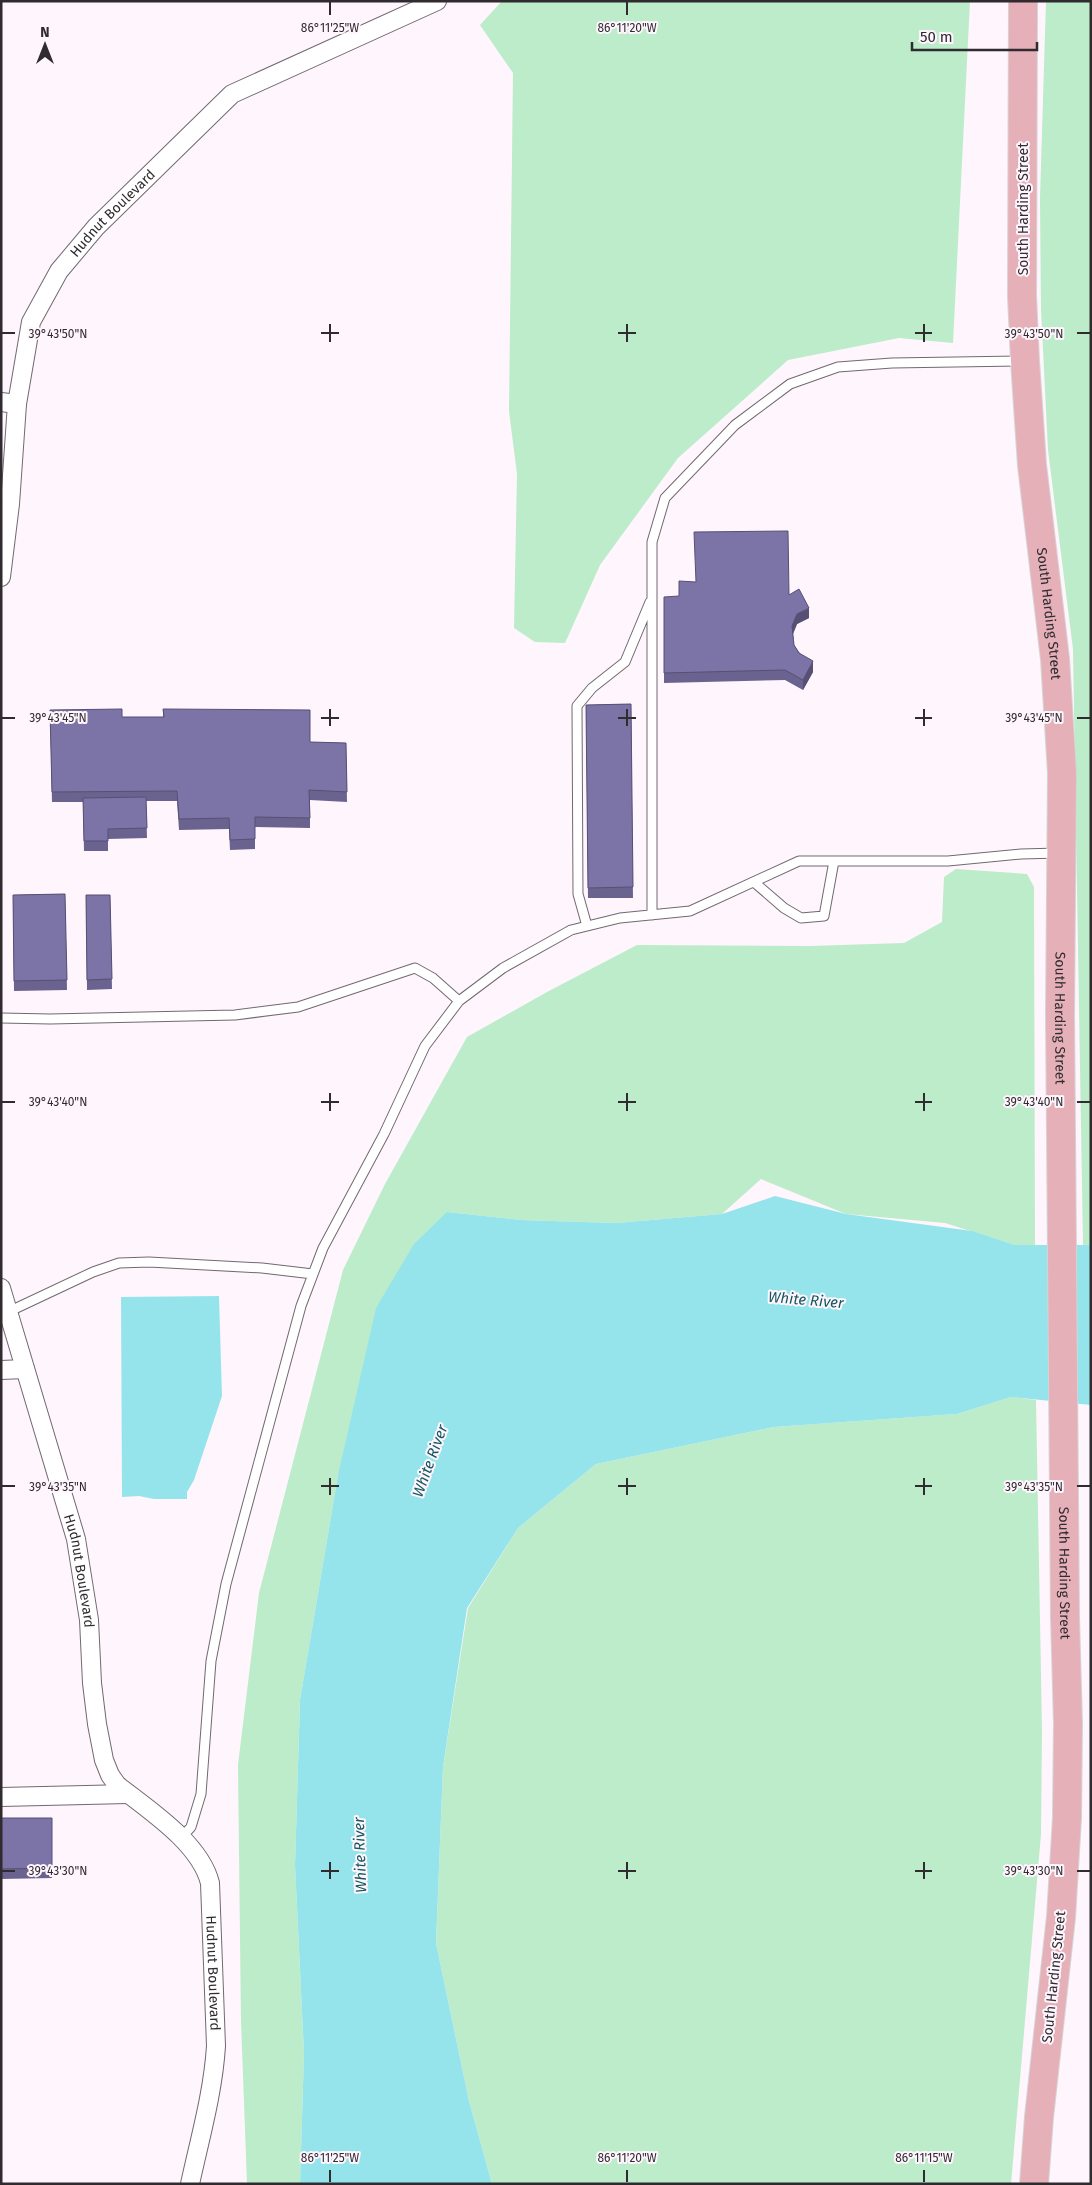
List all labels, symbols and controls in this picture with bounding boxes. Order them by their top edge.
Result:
north arrow [20,20,70,70]
scale bar [912,20,1037,52]
text: 86°11'25"W [301,21,359,35]
text: 86°11'20"W [597,21,657,35]
text: N [40,24,50,41]
text: 50 m [920,28,953,46]
street label: South Harding Street [1015,142,1032,275]
street label: Hudnut Boulevard [66,166,158,260]
text: 39°43'50"N [29,327,87,341]
text: 39°43'50"N [1005,327,1063,341]
street label: South Harding Street [1033,547,1065,681]
text: 39°43'45"N [29,711,87,725]
text: 39°43'45"N [1005,711,1063,725]
street label: South Harding Street [1051,952,1069,1085]
text: 39°43'40"N [29,1095,87,1109]
text: 39°43'40"N [1005,1095,1063,1109]
water label: White River [767,1288,846,1312]
water label: White River [409,1421,452,1500]
text: 39°43'35"N [29,1480,87,1494]
text: 39°43'35"N [1005,1480,1063,1494]
street label: South Harding Street [1056,1507,1074,1641]
street label: Hudnut Boulevard [61,1512,98,1628]
water label: White River [350,1816,370,1893]
text: 39°43'30"N [29,1864,87,1878]
text: 39°43'30"N [1005,1864,1063,1878]
street label: South Harding Street [1039,1909,1069,2044]
street label: Hudnut Boulevard [203,1915,224,2031]
text: 86°11'25"W [301,2151,359,2165]
text: 86°11'20"W [597,2151,657,2165]
text: 86°11'15"W [895,2151,953,2165]

